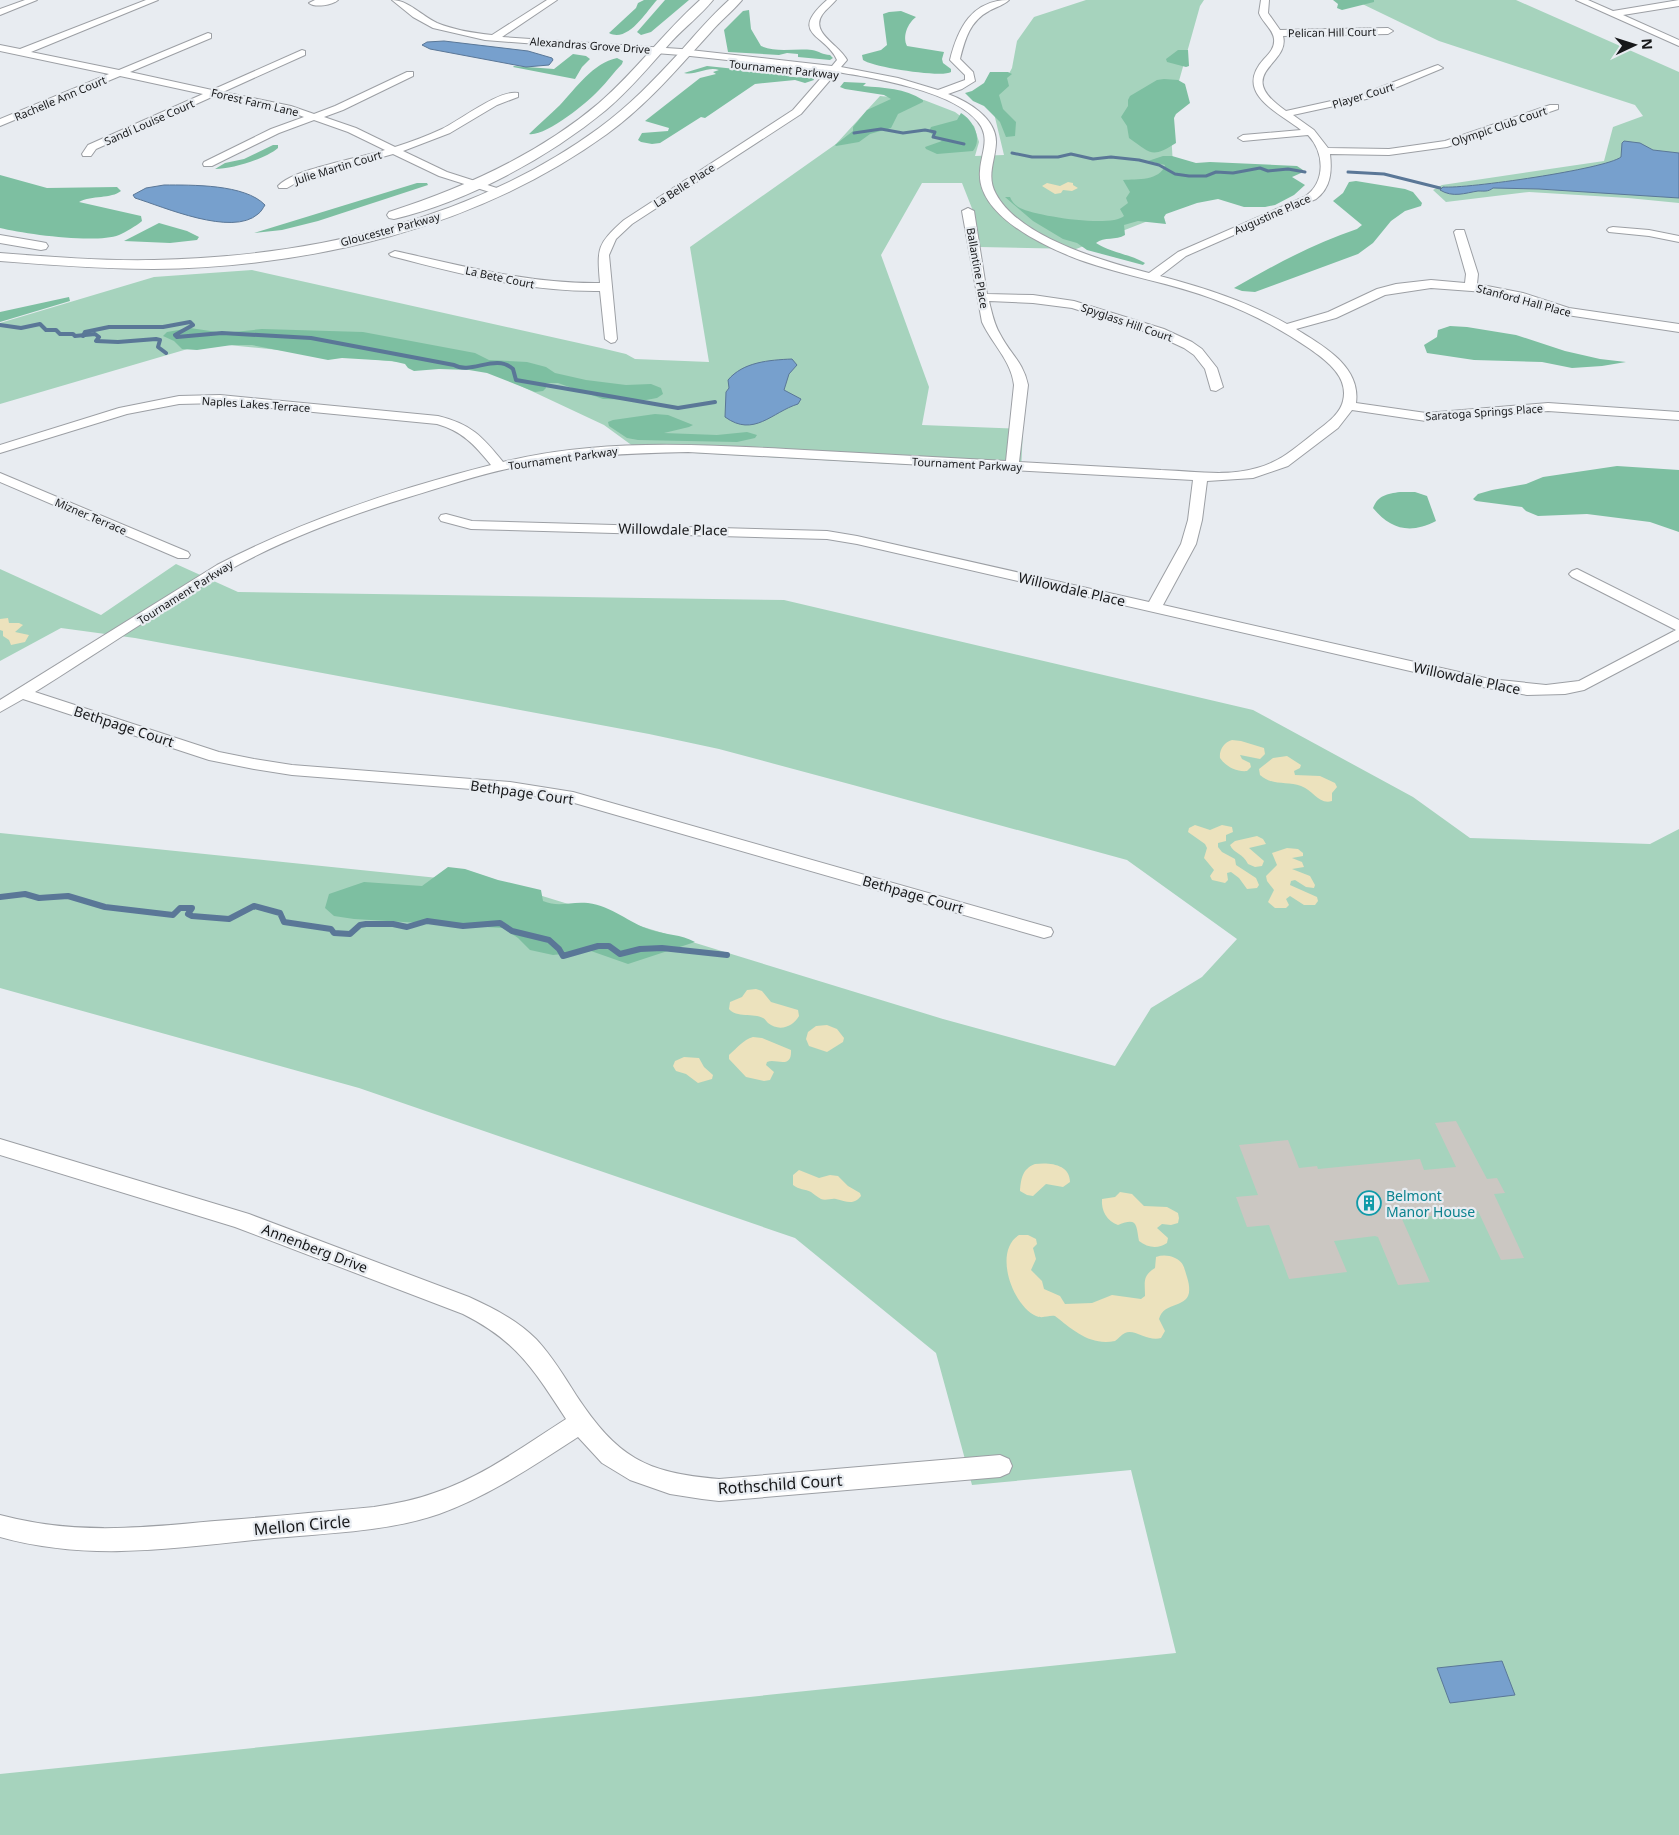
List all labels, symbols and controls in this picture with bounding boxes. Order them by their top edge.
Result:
north arrow [1609,20,1659,70]
street label: Pelican Hill Court [1288,24,1376,40]
street label: Alexandras Grove Drive [529,33,651,57]
text: N [1638,38,1657,50]
street label: Tournament Parkway [728,56,840,82]
street label: Rachelle Ann Court [12,72,108,124]
street label: Player Court [1330,78,1396,112]
street label: Forest Farm Lane [210,85,300,119]
street label: Sandi Louise Court [102,95,196,149]
street label: Olympic Club Court [1449,103,1549,149]
street label: Julie Martin Court [292,147,384,188]
street label: La Belle Place [651,160,717,210]
street label: Augustine Place [1231,190,1313,238]
street label: Gloucester Parkway [339,208,442,249]
street label: Ballantine Place [964,226,992,310]
street label: La Bete Court [464,262,536,292]
street label: Stanford Hall Place [1475,280,1573,320]
street label: Spyglass Hill Court [1079,299,1175,345]
street label: Naples Lakes Terrace [201,393,311,415]
street label: Saratoga Springs Place [1425,400,1543,424]
street label: Tournament Parkway [507,443,619,473]
street label: Tournament Parkway [912,454,1023,474]
street label: Mizner Terrace [53,494,129,538]
street label: Willowdale Place [618,519,728,539]
street label: Tournament Parkway [134,556,236,628]
street label: Willowdale Place [1017,567,1127,611]
street label: Willowdale Place [1412,657,1522,699]
street label: Bethpage Court [72,701,176,751]
street label: Bethpage Court [469,775,575,809]
street label: Bethpage Court [860,871,966,917]
place label: Belmont Manor House [1386,1186,1475,1221]
building icon: Belmont Manor House [1356,1190,1382,1216]
street label: Annenberg Drive [259,1219,371,1277]
street label: Rothschild Court [717,1469,843,1499]
street label: Mellon Circle [253,1510,351,1540]

